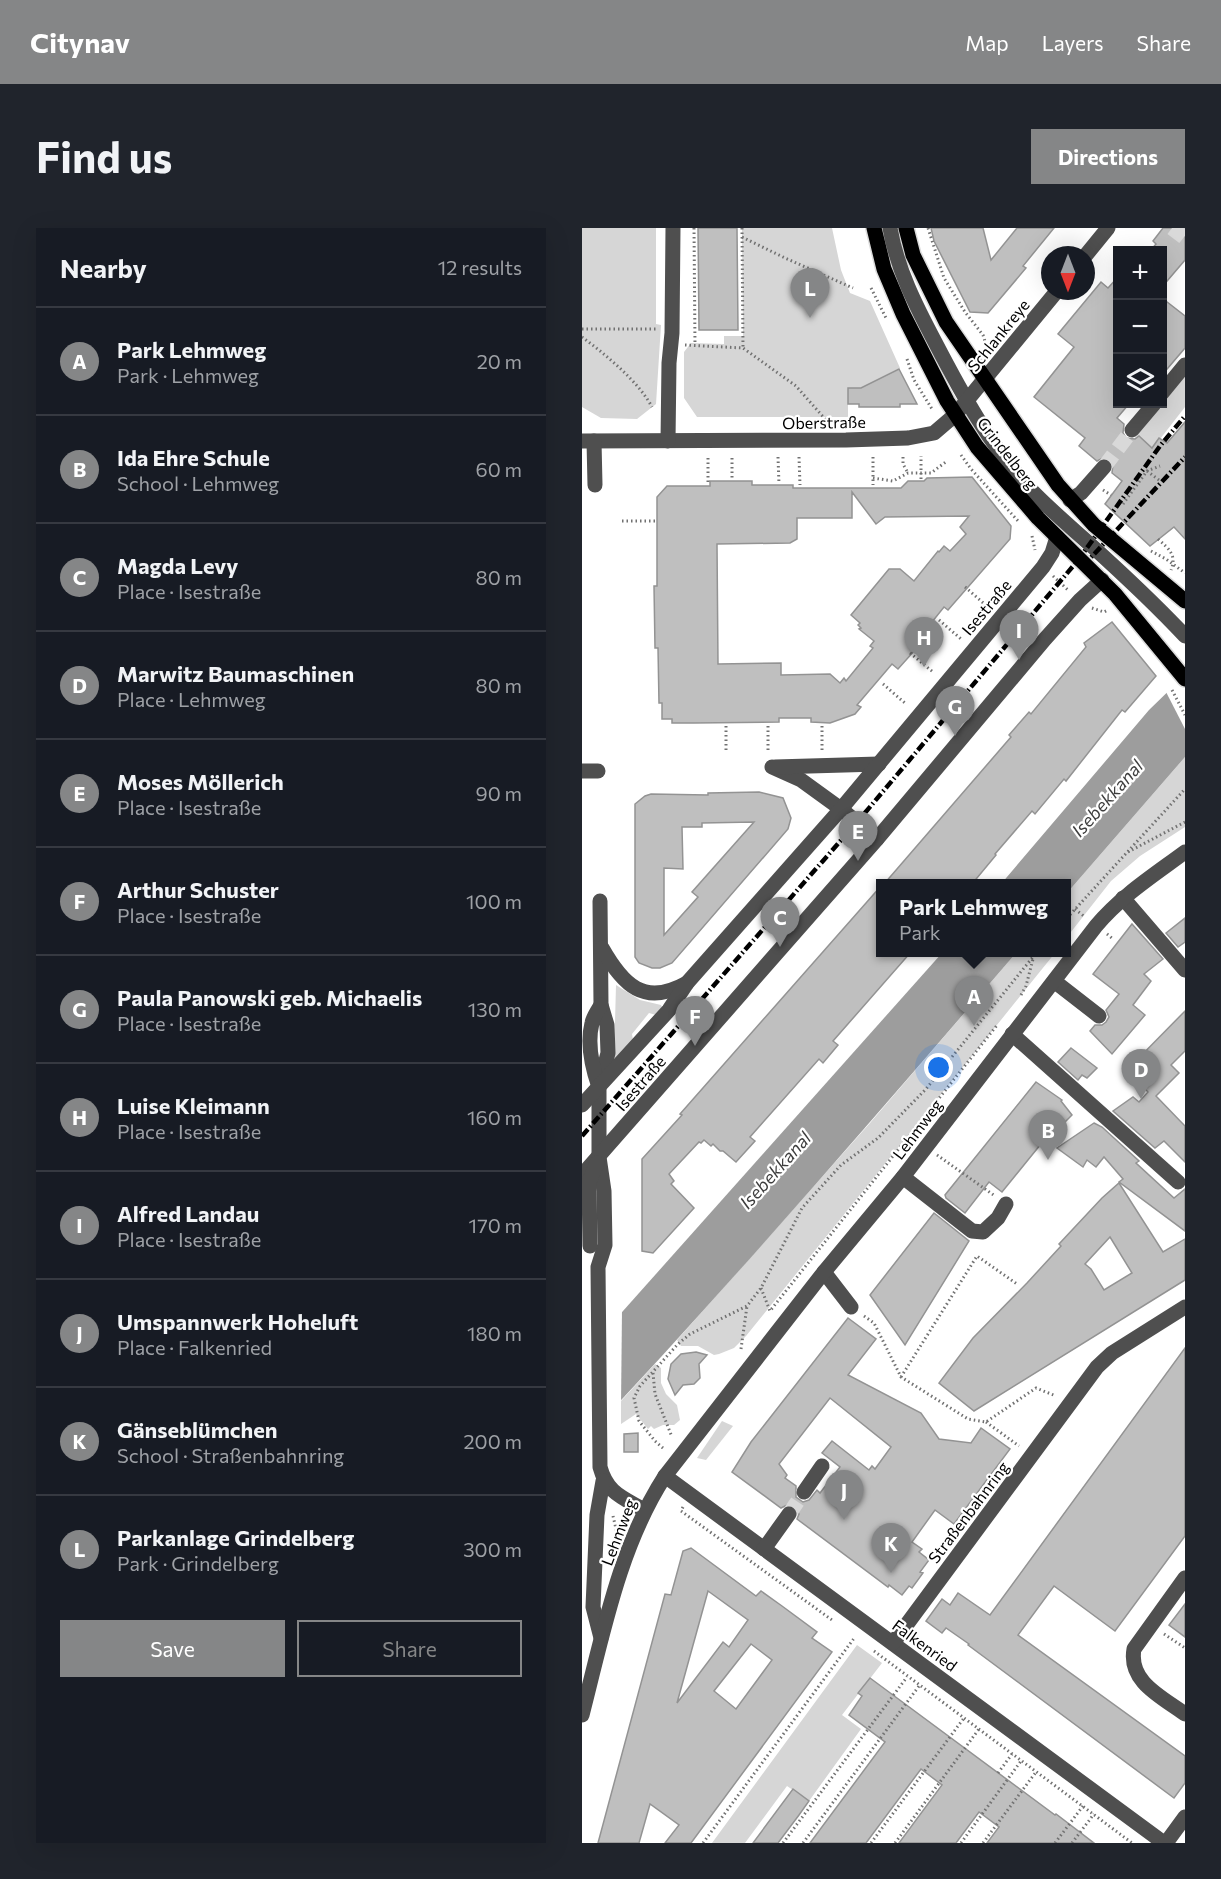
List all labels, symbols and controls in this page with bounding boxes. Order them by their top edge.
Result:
text: Citynav [30,25,130,59]
text: Map [965,30,1009,55]
text: Layers [1042,30,1104,55]
text: Share [1137,30,1191,55]
button: Directions [1031,129,1185,184]
text: Find us [36,130,172,182]
north arrow [1041,246,1095,300]
map controls [1113,246,1167,408]
button: + [1113,246,1167,300]
text: Nearby [60,252,147,283]
text: 12 results [438,255,522,279]
pin: L [790,268,830,318]
street label: Schlankreye [963,295,1033,375]
button: − [1113,300,1167,354]
text: Park Lehmweg [117,336,266,363]
text: A [72,349,87,373]
text: 20 m [477,349,522,373]
button: layers [1113,354,1167,408]
text: Park · Lehmweg [117,363,259,387]
street label: Oberstraße [782,412,866,432]
street label: Grindelberg [974,413,1042,493]
text: Ida Ehre Schule [117,444,270,471]
text: B [73,457,86,481]
text: 60 m [476,457,522,481]
text: School · Lehmweg [117,471,279,495]
text: Magda Levy [117,552,238,579]
text: C [73,565,86,589]
text: 80 m [476,565,522,589]
street label: Isestraße [957,575,1015,639]
text: Place · Isestraße [117,579,261,603]
pin: I [1000,610,1038,660]
pin: H [904,618,944,667]
text: Marwitz Baumaschinen [117,660,354,687]
text: D [72,673,87,697]
text: 80 m [476,673,522,697]
pin: G [936,686,974,736]
text: Place · Lehmweg [117,687,266,711]
water label: Isebekkanal [1067,755,1148,841]
text: Moses Möllerich [117,768,284,795]
text: E [74,781,85,805]
text: 90 m [476,781,522,805]
text: Place · Isestraße [117,795,261,819]
pin: E [838,812,878,861]
text: Arthur Schuster [117,876,279,903]
popup [876,879,1071,957]
text: F [74,889,85,913]
text: 100 m [466,889,522,913]
text: Park Lehmweg [899,893,1048,920]
pin: C [760,898,800,947]
text: Place · Isestraße [117,903,261,927]
text: Park [899,920,941,944]
pin: A [954,976,994,1026]
text: Paula Panowski geb. Michaelis [117,984,422,1011]
pin: F [676,996,714,1046]
text: G [72,997,87,1021]
text: 130 m [468,997,522,1021]
text: Place · Isestraße [117,1011,261,1035]
pin: D [1122,1050,1160,1099]
street label: Isestraße [611,1052,669,1114]
your location [924,1053,953,1082]
text: Luise Kleimann [117,1092,270,1119]
street label: Lehmweg [888,1095,946,1163]
text: H [72,1105,87,1129]
text: 160 m [467,1105,522,1129]
pin: B [1028,1110,1068,1160]
text: Place · Isestraße [117,1119,261,1143]
water label: Isebekkanal [735,1127,816,1213]
text: Alfred Landau [117,1200,259,1227]
text: I [76,1213,83,1237]
text: 170 m [469,1213,522,1237]
text: Place · Isestraße [117,1227,261,1251]
text: Umspannwerk Hoheluft [117,1308,358,1335]
text: J [76,1321,83,1345]
text: 180 m [467,1321,522,1345]
text: Place · Falkenried [117,1335,272,1359]
text: Gänseblümchen [117,1416,278,1443]
text: K [73,1429,86,1453]
text: 200 m [464,1429,522,1453]
text: School · Straßenbahnring [117,1443,344,1467]
street label: Straßenbahnring [924,1457,1013,1567]
pin: J [824,1470,864,1520]
street label: Lehmweg [597,1496,640,1568]
text: Parkanlage Grindelberg [117,1524,354,1551]
pin: K [872,1524,910,1573]
text: L [74,1537,85,1561]
text: 300 m [463,1537,522,1561]
text: Park · Grindelberg [117,1551,279,1575]
street label: Falkenried [889,1615,961,1675]
button: Save [60,1620,285,1677]
button: Share [297,1620,522,1677]

